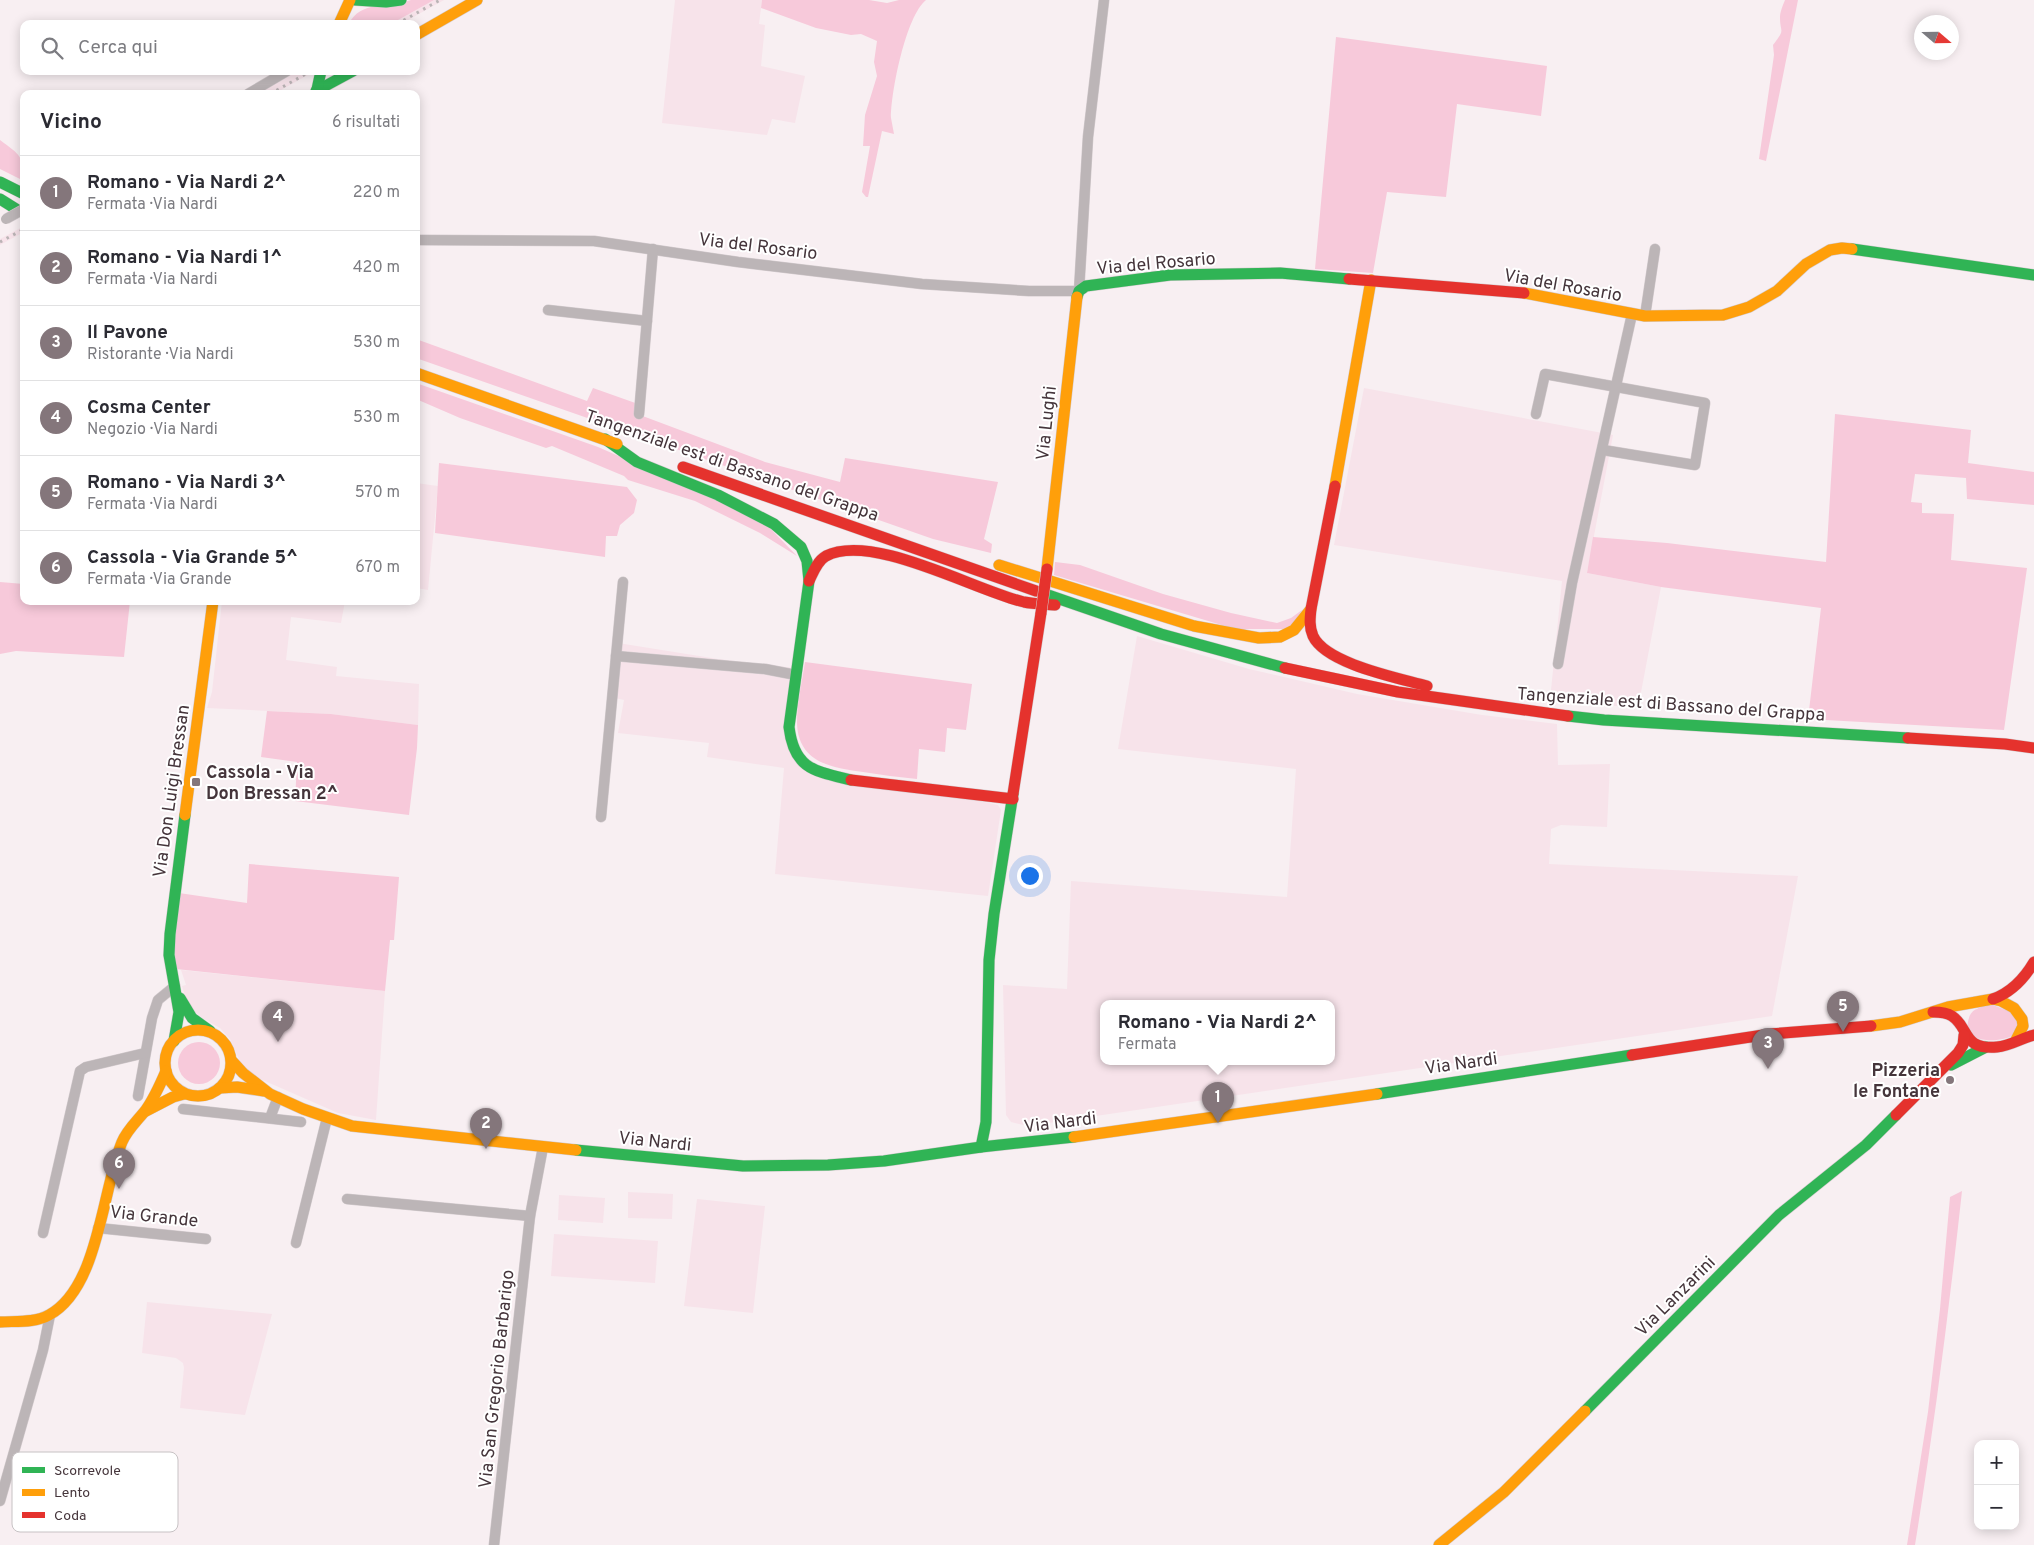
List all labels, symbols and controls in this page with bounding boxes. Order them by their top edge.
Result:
north arrow [1914,15,1959,60]
search box [20,20,420,75]
icon: search [38,34,66,62]
text: Cerca qui [78,36,158,60]
text: Vicino [40,109,102,136]
text: 6 risultati [332,113,400,133]
text: Romano - Via Nardi 2^ [87,171,286,195]
text: 1 [53,183,59,203]
text: 220 m [353,183,400,203]
text: Fermata · Via Nardi [87,195,218,215]
street label: Via del Rosario [697,229,819,266]
text: Romano - Via Nardi 1^ [87,246,282,270]
street label: Via del Rosario [1096,248,1217,281]
text: 2 [51,258,61,278]
text: 420 m [353,258,400,278]
street label: Via del Rosario [1502,265,1624,308]
text: Fermata · Via Nardi [87,270,218,290]
text: Il Pavone [87,321,168,345]
text: 3 [51,333,61,353]
text: 530 m [353,333,400,353]
text: Ristorante · Via Nardi [87,345,233,365]
street label: Via Lughi [1032,385,1063,462]
text: Cosma Center [87,396,211,420]
street label: Tangenziale est di Bassano del Grappa [582,405,881,528]
text: 4 [51,408,61,428]
text: 530 m [353,408,400,428]
text: Negozio · Via Nardi [87,420,218,440]
text: Romano - Via Nardi 3^ [87,471,286,495]
text: 5 [51,483,61,503]
text: 570 m [355,483,400,503]
text: Fermata · Via Nardi [87,495,218,515]
text: Cassola - Via Grande 5^ [87,546,298,570]
text: 6 [51,558,61,578]
text: 670 m [355,558,400,578]
text: Fermata · Via Grande [87,570,232,590]
street label: Tangenziale est di Bassano del Grappa [1516,683,1826,728]
street label: Via Don Luigi Bressan [149,703,196,879]
place label: Cassola - Via Don Bressan 2^ [206,762,338,806]
marker: Cassola - Via Don Bressan 2^ [190,776,202,788]
your location [1017,863,1043,889]
pin: 5 [1827,991,1859,1032]
popup [1100,1000,1335,1065]
pin: 4 [262,1001,294,1042]
text: Romano - Via Nardi 2^ [1118,1011,1317,1035]
pin: 3 [1752,1028,1784,1069]
text: Fermata [1118,1035,1177,1055]
street label: Via Nardi [1423,1048,1499,1081]
place label: Pizzeria le Fontane [1853,1060,1940,1104]
marker: Pizzeria le Fontane [1944,1074,1956,1086]
pin: 1 [1202,1082,1234,1123]
pin: 2 [470,1108,502,1149]
street label: Via Nardi [1022,1108,1098,1139]
street label: Via Nardi [617,1127,692,1158]
pin: 6 [103,1148,135,1189]
street label: Via Grande [108,1201,199,1234]
street label: Via Lanzarini [1631,1252,1721,1342]
street label: Via San Gregorio Barbarigo [475,1269,520,1490]
map controls [1974,1440,2019,1530]
button: + [1974,1440,2019,1485]
legend [12,1452,178,1532]
text: Scorrevole [54,1463,121,1480]
text: Lento [54,1485,90,1502]
button: − [1974,1485,2019,1530]
text: Coda [54,1508,86,1525]

